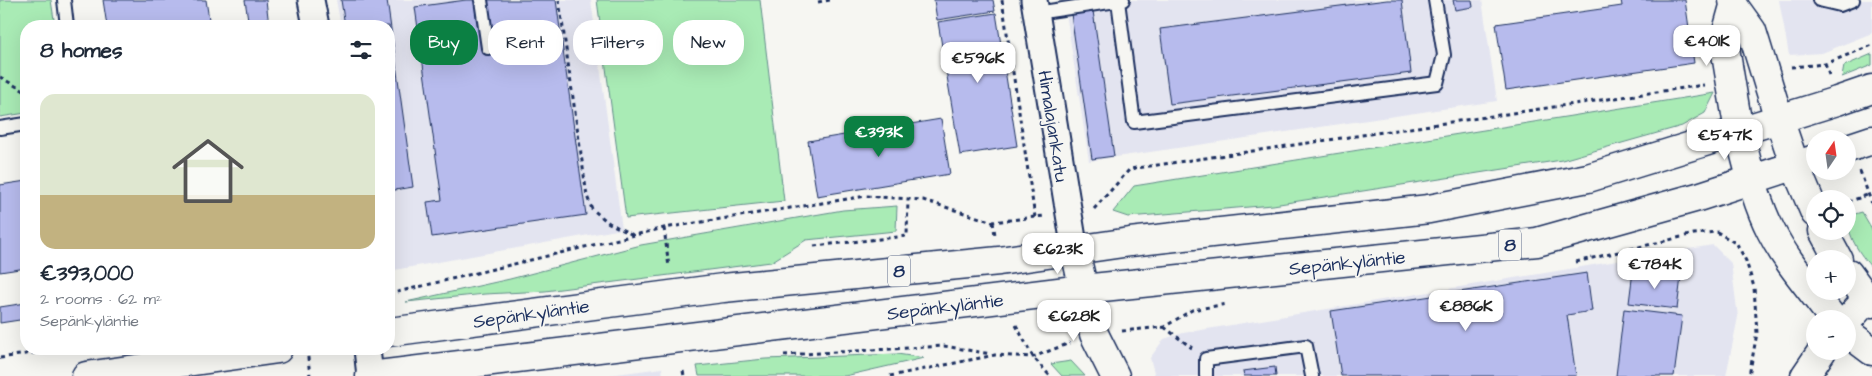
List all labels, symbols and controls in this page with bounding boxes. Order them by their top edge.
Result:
chip: Buy [410,20,478,65]
chip: Rent [488,20,563,65]
chip: Filters [573,20,663,65]
chip: New [673,20,744,65]
pin: €401K [1672,24,1742,67]
text: €401K [1684,30,1730,52]
text: 8 homes [40,36,122,65]
icon: filters [347,36,375,64]
pin: €596K [943,42,1013,84]
text: €596K [952,47,1004,69]
street label: Himalajankatu [1030,68,1075,184]
pin: €393K [844,116,914,158]
pin: €547K [1690,119,1760,161]
text: €393K [855,121,903,143]
text: €547K [1698,124,1752,146]
icon: home [163,126,253,216]
north arrow [1806,130,1856,180]
map controls [1806,130,1856,360]
button: locate [1806,190,1856,240]
road number: 8 [1499,230,1521,260]
pin: €623K [1023,232,1093,275]
text: €623K [1033,238,1083,260]
street label: Sepänkyläntie [1287,244,1407,284]
pin: €784K [1620,248,1690,290]
button: + [1806,250,1856,300]
text: €784K [1628,253,1682,275]
road number: 8 [888,256,910,286]
text: €393,000 [40,259,134,288]
street label: Sepänkyläntie [885,287,1005,329]
text: 2 rooms · 62 m² [40,288,162,310]
pin: €886K [1431,290,1501,332]
street label: Sepänkyläntie [471,293,591,337]
text: €886K [1439,295,1493,317]
pin: €628K [1039,300,1109,342]
text: €628K [1048,305,1100,327]
text: Sepänkyläntie [40,310,139,332]
button: − [1806,310,1856,360]

